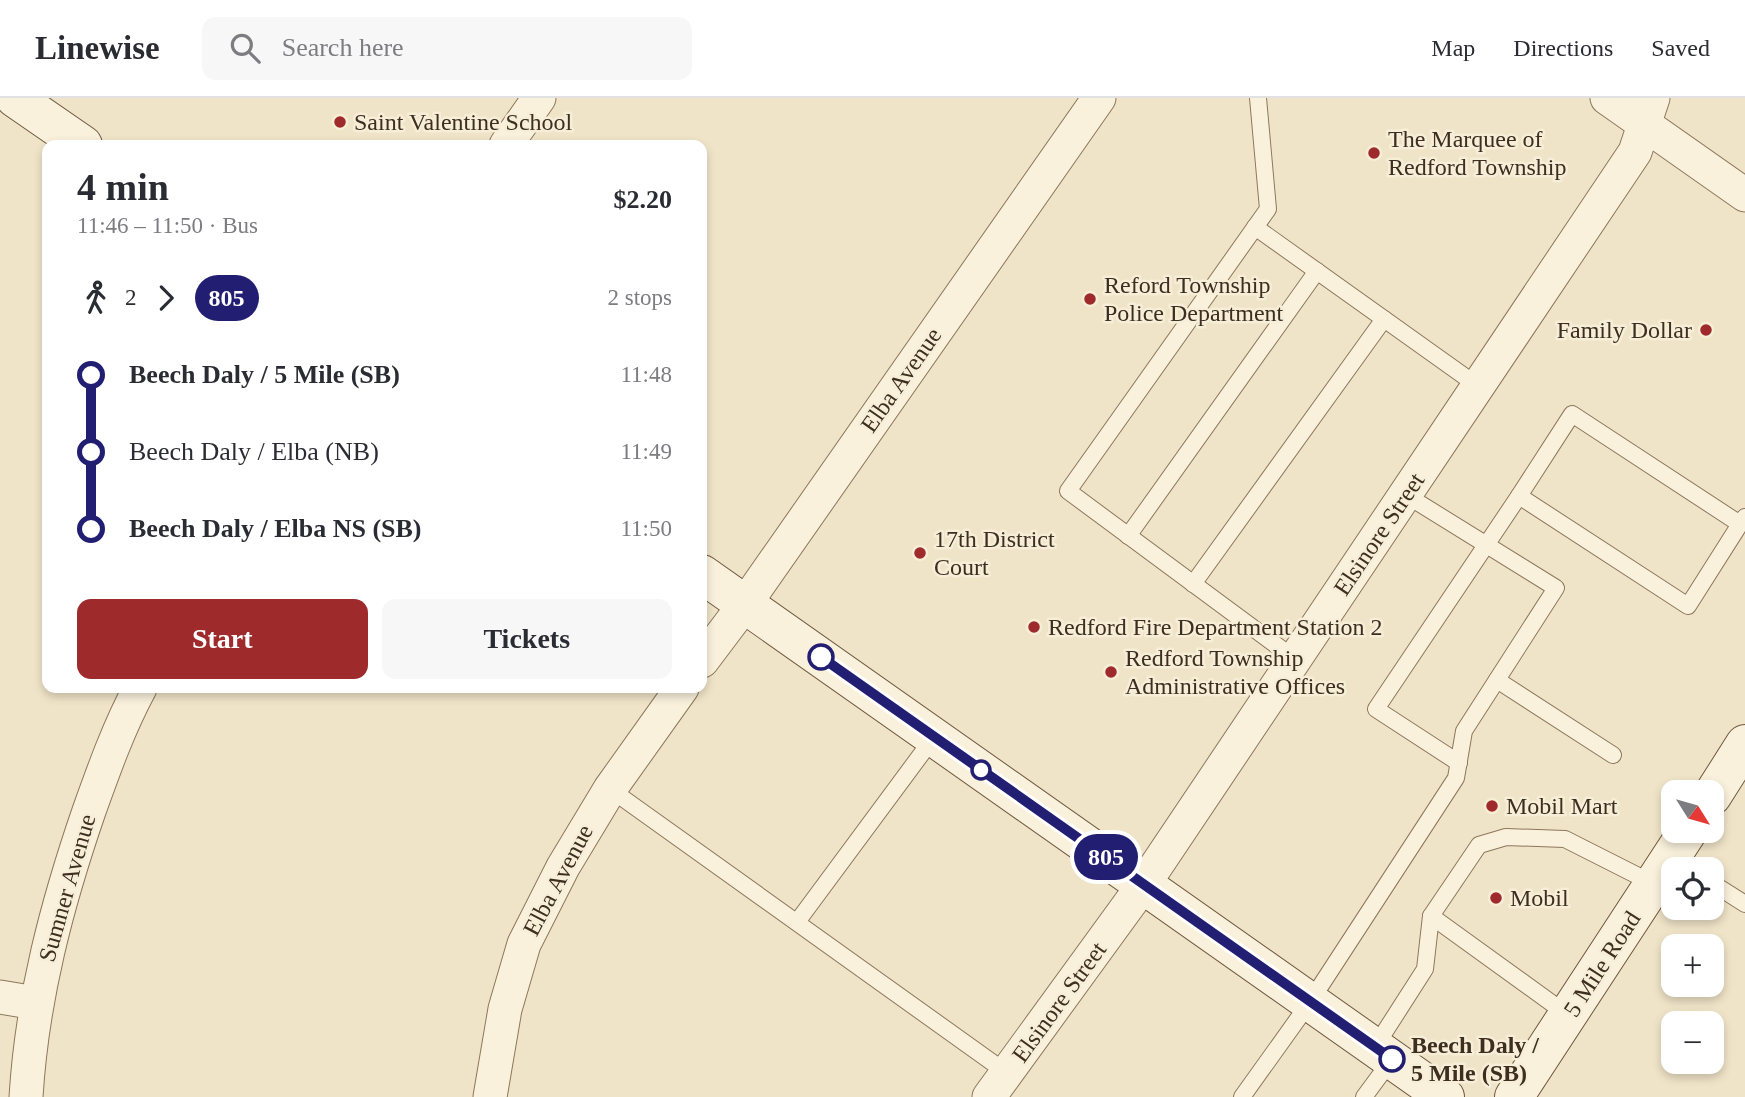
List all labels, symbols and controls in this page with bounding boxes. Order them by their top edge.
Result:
search box [202,17,692,80]
icon: search [226,29,264,67]
text: Linewise [35,30,160,66]
text: Search here [282,33,404,62]
text: Map [1431,35,1475,61]
text: Directions [1513,35,1613,61]
text: Saved [1651,35,1710,61]
place label: Saint Valentine School [354,109,573,135]
marker: Saint Valentine School [332,114,348,130]
place label: The Marquee of Redford Township [1388,126,1567,180]
marker: The Marquee of Redford Township [1366,145,1382,161]
text: 4 min [77,166,169,208]
text: $2.20 [614,185,672,214]
text: 11:46 – 11:50 · Bus [77,213,258,238]
place label: Reford Township Police Department [1104,272,1284,326]
icon: walk [77,279,115,317]
icon: forward [147,279,185,317]
text: 2 [125,285,137,310]
text: 805 [209,285,245,311]
text: 2 stops [607,285,672,310]
marker: Reford Township Police Department [1082,291,1098,307]
place label: Family Dollar [1557,317,1692,343]
marker: Family Dollar [1698,322,1714,338]
street label: Elba Avenue [856,323,946,437]
text: Beech Daly / 5 Mile (SB) [129,360,400,389]
text: 11:48 [620,362,672,387]
text: Beech Daly / Elba (NB) [129,437,379,466]
text: 11:49 [620,439,672,464]
street label: Elsinore Street [1329,468,1430,600]
text: Beech Daly / Elba NS (SB) [129,514,422,543]
text: 11:50 [620,516,672,541]
place label: 17th District Court [934,526,1055,580]
marker: 17th District Court [912,545,928,561]
button: Start [77,599,368,679]
button: Tickets [382,599,672,679]
place label: Redford Fire Department Station 2 [1048,614,1383,640]
marker: Redford Fire Department Station 2 [1026,619,1042,635]
unlabelled marker [808,644,834,670]
place label: Redford Township Administrative Offices [1125,645,1345,699]
marker: Redford Township Administrative Offices [1103,664,1119,680]
unlabelled marker [971,760,991,780]
north arrow [1661,780,1724,844]
map controls [1661,780,1724,1074]
place label: Mobil Mart [1506,793,1618,819]
marker: Mobil Mart [1484,798,1500,814]
street label: Sumner Avenue [34,811,100,965]
street label: Elba Avenue [518,820,598,940]
line badge: 805 [1066,834,1146,880]
text: 805 [1088,844,1124,870]
button: locate [1661,857,1724,920]
place label: Mobil [1510,885,1569,911]
marker: Mobil [1488,890,1504,906]
street label: 5 Mile Road [1558,907,1646,1021]
button: + [1661,934,1724,997]
street label: Elsinore Street [1007,937,1111,1067]
button: − [1661,1011,1724,1074]
place label: Beech Daly / 5 Mile (SB) [1411,1032,1539,1086]
marker: Beech Daly / 5 Mile (SB) [1379,1046,1405,1072]

